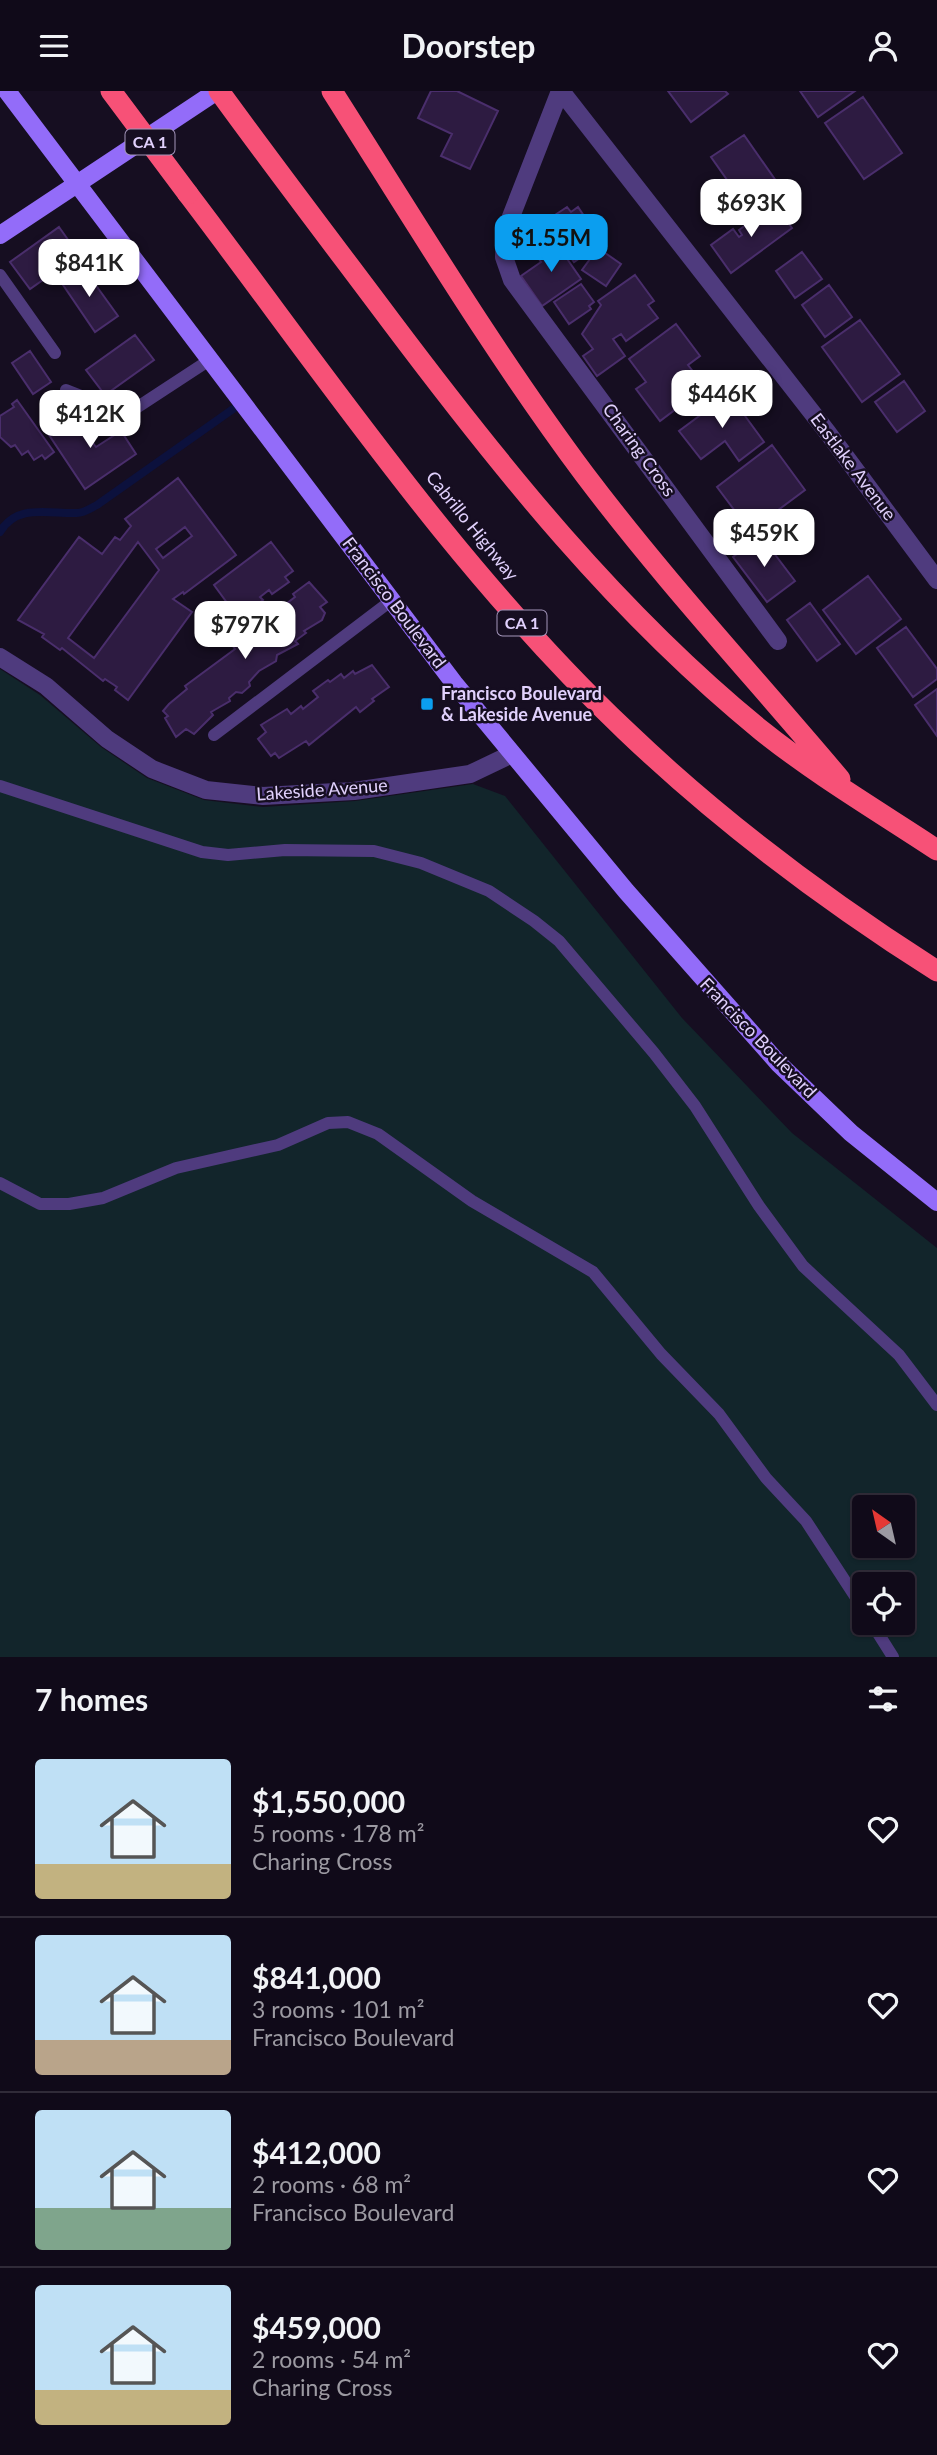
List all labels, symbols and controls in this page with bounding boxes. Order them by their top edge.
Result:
text: Doorstep [402,26,535,65]
icon: menu [35,27,73,65]
icon: person [864,27,902,65]
road number: CA 1 [125,129,174,155]
pin: $693K [702,179,800,239]
text: $693K [716,188,786,216]
pin: $1.55M [494,215,608,274]
text: $1.55M [511,223,591,251]
pin: $841K [40,239,138,299]
text: $841K [54,248,124,276]
pin: $446K [673,371,771,430]
text: $446K [687,379,757,407]
pin: $412K [41,391,139,450]
text: $412K [55,399,125,427]
street label: Charing Cross [599,399,681,500]
street label: Eastlake Avenue [806,409,901,524]
street label: Cabrillo Highway [422,466,524,585]
pin: $459K [715,510,813,569]
text: $459K [729,518,799,546]
street label: Francisco Boulevard [338,533,451,672]
pin: $797K [196,601,294,661]
text: $797K [210,610,280,638]
road number: CA 1 [498,611,546,635]
place label: Francisco Boulevard & Lakeside Avenue [441,682,602,725]
marker: Francisco Boulevard & Lakeside Avenue [419,696,435,712]
street label: Lakeside Avenue [256,773,388,805]
street label: Francisco Boulevard [696,973,822,1102]
north arrow [852,1495,915,1557]
map controls [852,1495,915,1635]
button: locate [852,1572,915,1635]
icon: filters [864,1680,902,1718]
text: 7 homes [35,1681,148,1717]
text: $1,550,000 [252,1783,405,1819]
icon: home [91,1787,175,1871]
icon: heart [864,1810,902,1848]
text: 5 rooms · 178 m² [252,1819,424,1847]
text: Charing Cross [252,1847,392,1875]
text: $841,000 [252,1959,381,1995]
icon: home [91,1963,175,2047]
icon: heart [864,1986,902,2024]
text: 3 rooms · 101 m² [252,1995,424,2023]
text: Francisco Boulevard [252,2023,454,2051]
text: $412,000 [252,2134,381,2170]
icon: home [91,2138,175,2222]
icon: heart [864,2161,902,2199]
text: 2 rooms · 68 m² [252,2170,411,2198]
text: Francisco Boulevard [252,2198,454,2226]
text: $459,000 [252,2309,381,2345]
icon: home [91,2313,175,2397]
icon: heart [864,2336,902,2374]
text: 2 rooms · 54 m² [252,2345,411,2373]
text: Charing Cross [252,2373,392,2401]

